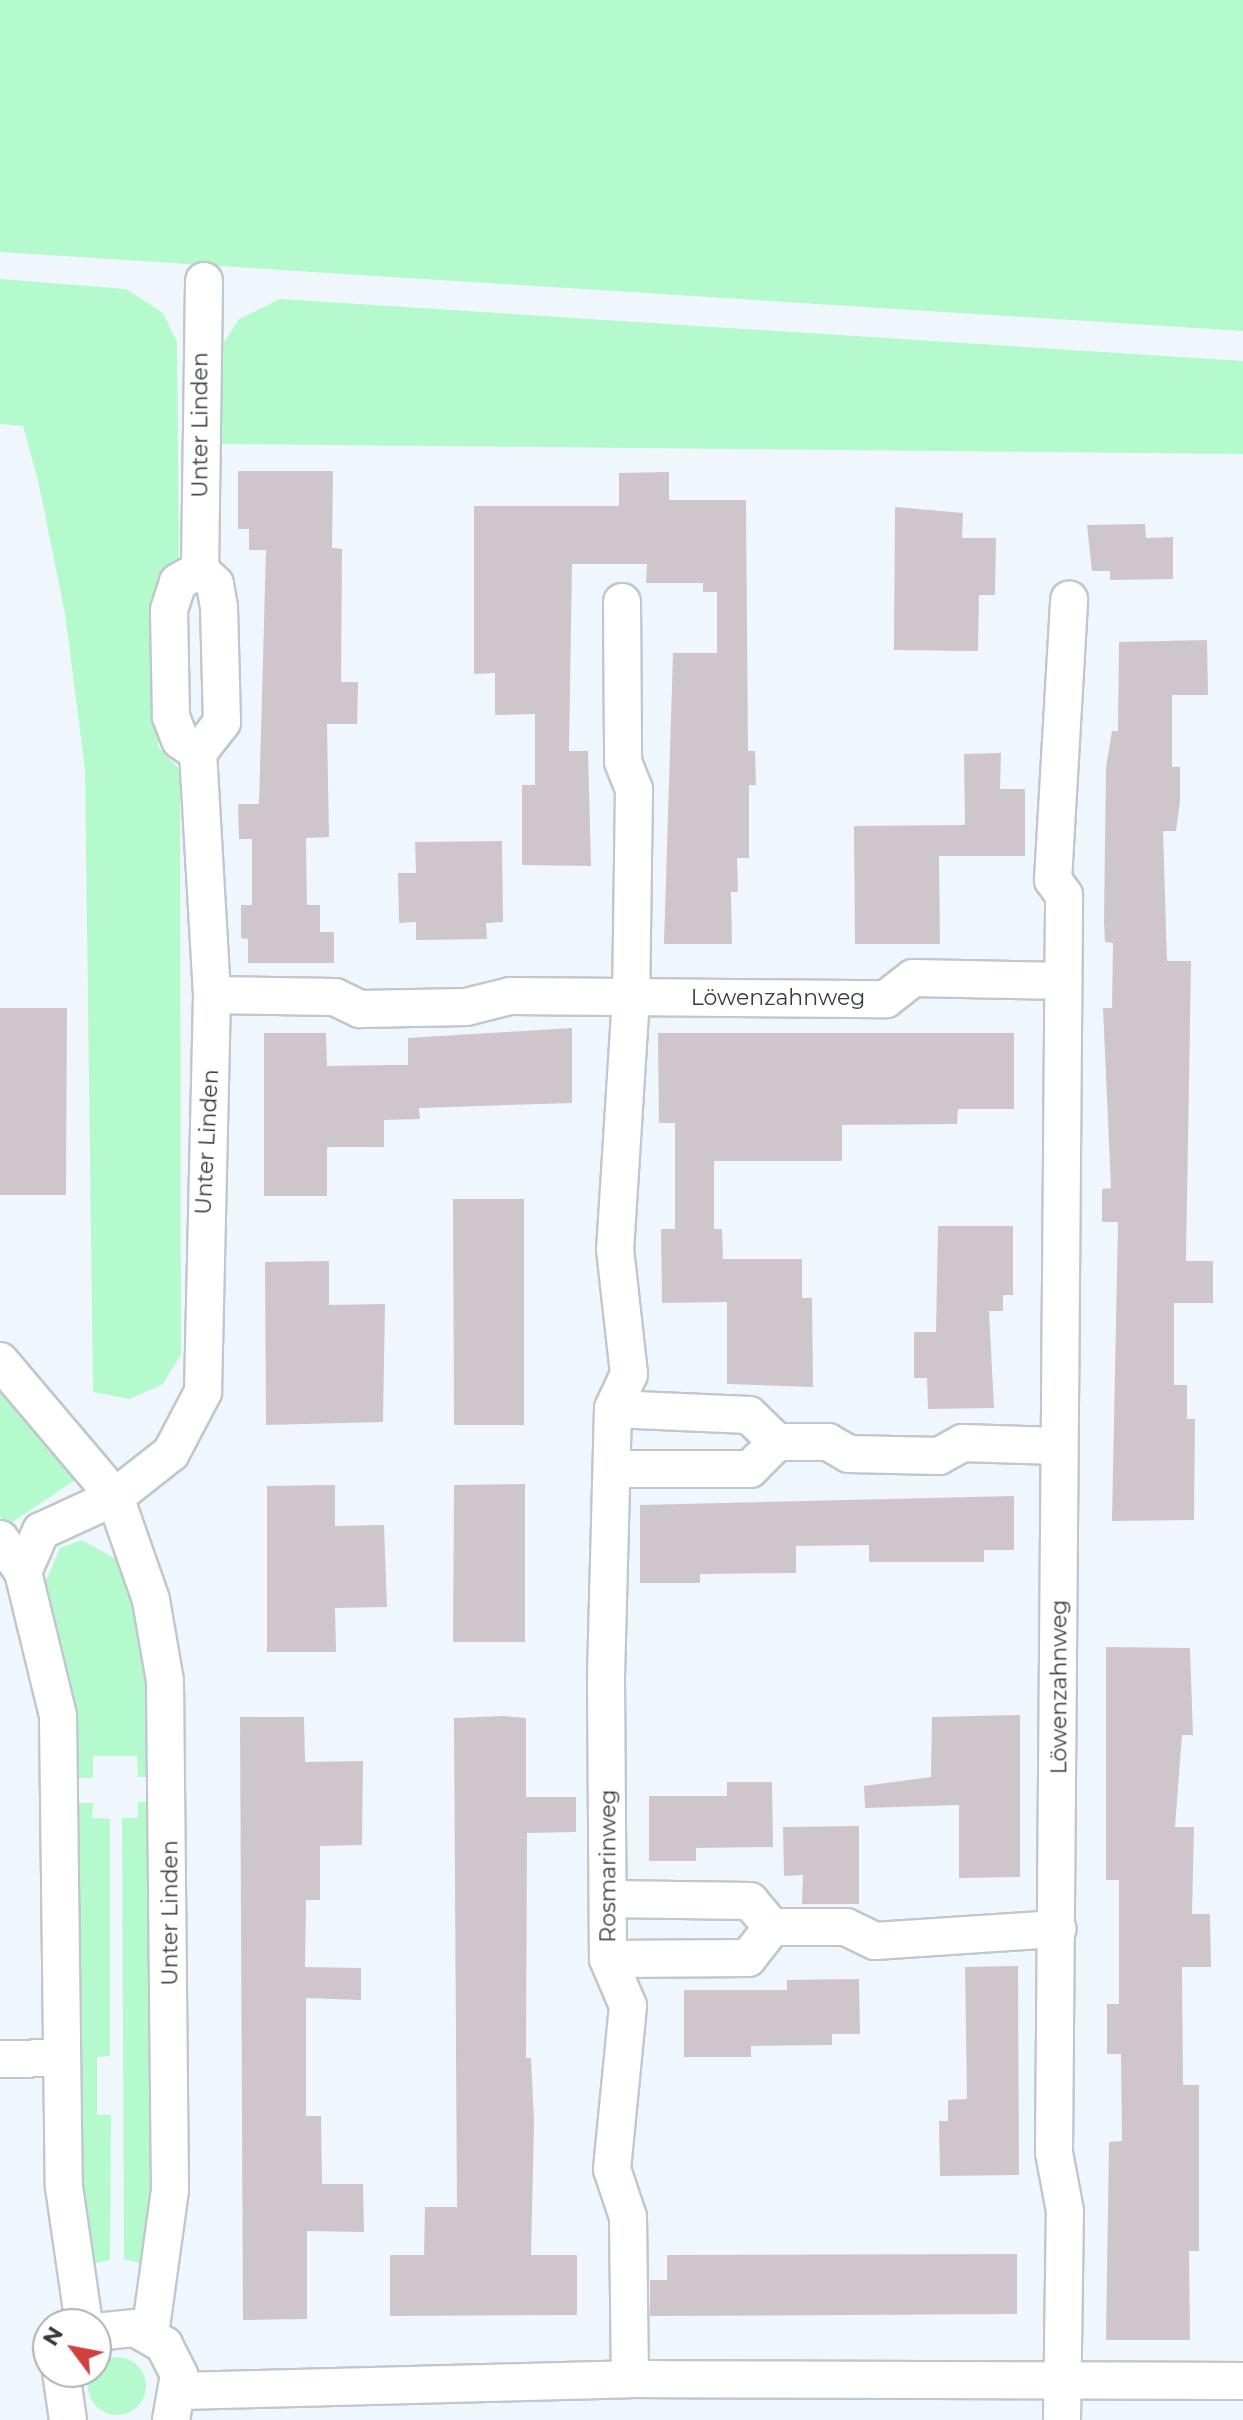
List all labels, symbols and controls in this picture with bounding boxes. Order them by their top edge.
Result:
street label: Unter Linden [187,352,213,498]
street label: Löwenzahnweg [691,985,865,1011]
street label: Unter Linden [190,1069,224,1215]
street label: Löwenzahnweg [1046,1600,1072,1774]
street label: Rosmarinweg [595,1789,621,1943]
street label: Unter Linden [157,1840,183,1986]
north arrow [32,2308,112,2388]
text: N [37,2321,69,2351]

